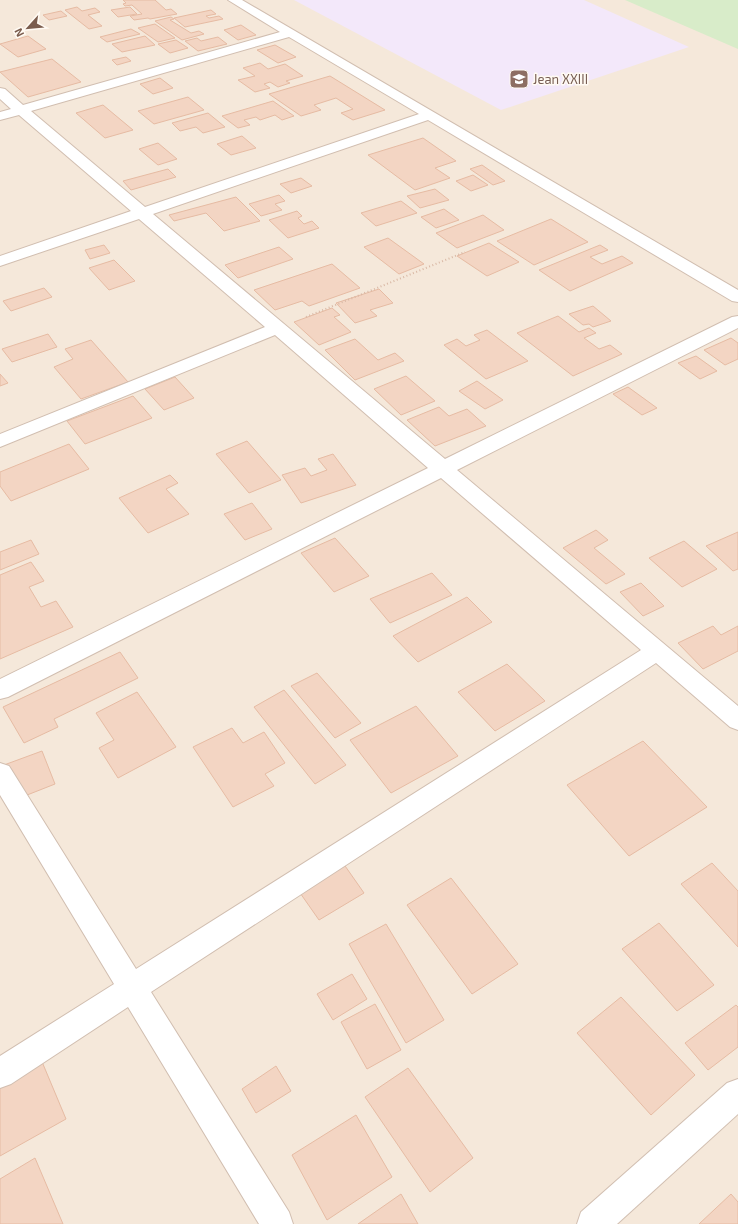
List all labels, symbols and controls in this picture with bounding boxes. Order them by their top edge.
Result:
north arrow [8,8,48,48]
text: N [11,26,26,39]
school or university icon: Jean XXIII [508,68,530,90]
place label: Jean XXIII [533,71,588,87]

